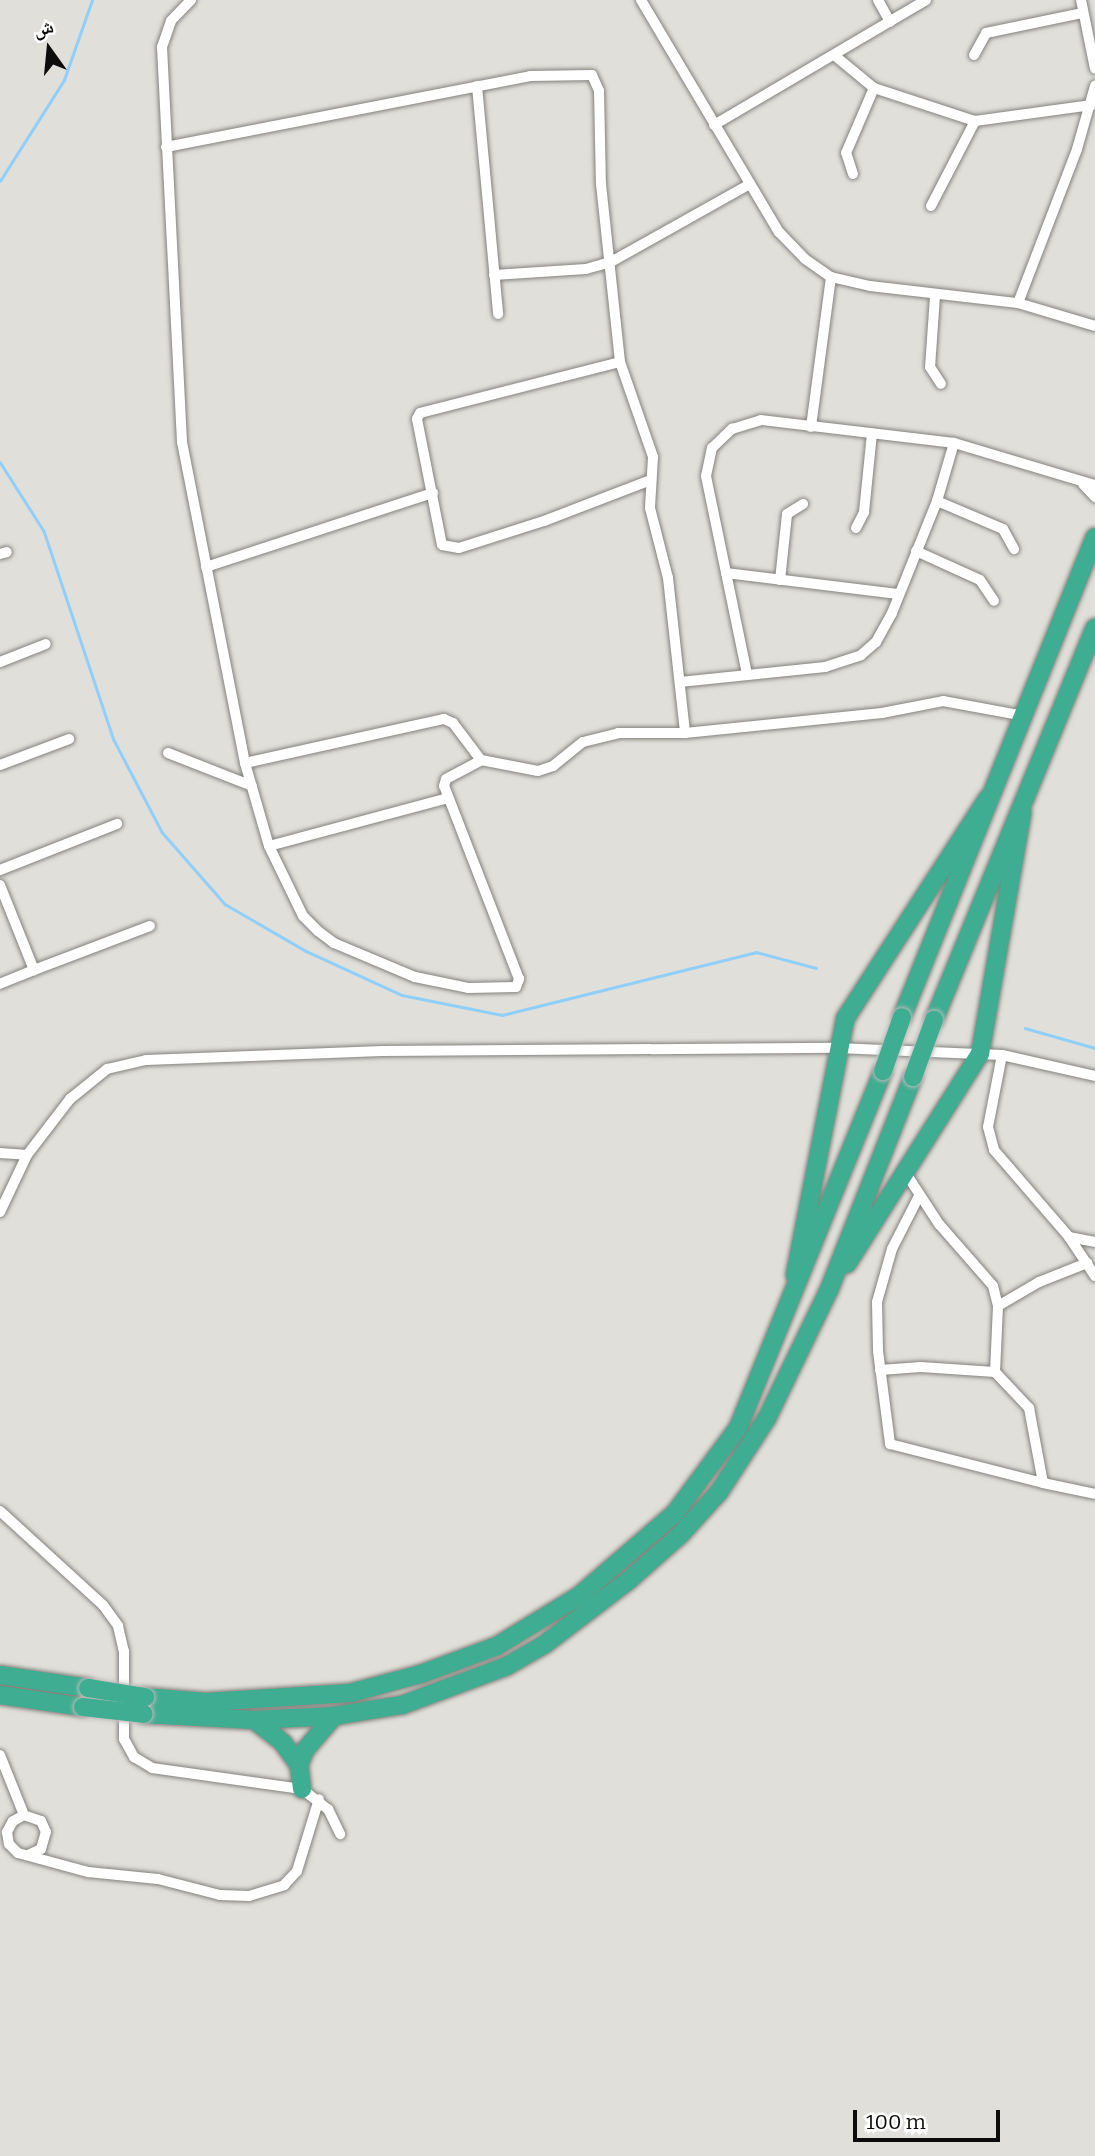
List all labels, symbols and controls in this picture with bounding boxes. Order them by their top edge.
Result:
north arrow [14,14,84,84]
text: ش [31,15,56,42]
scale bar [857,2096,1004,2140]
text: 100 m [866,2109,926,2135]

